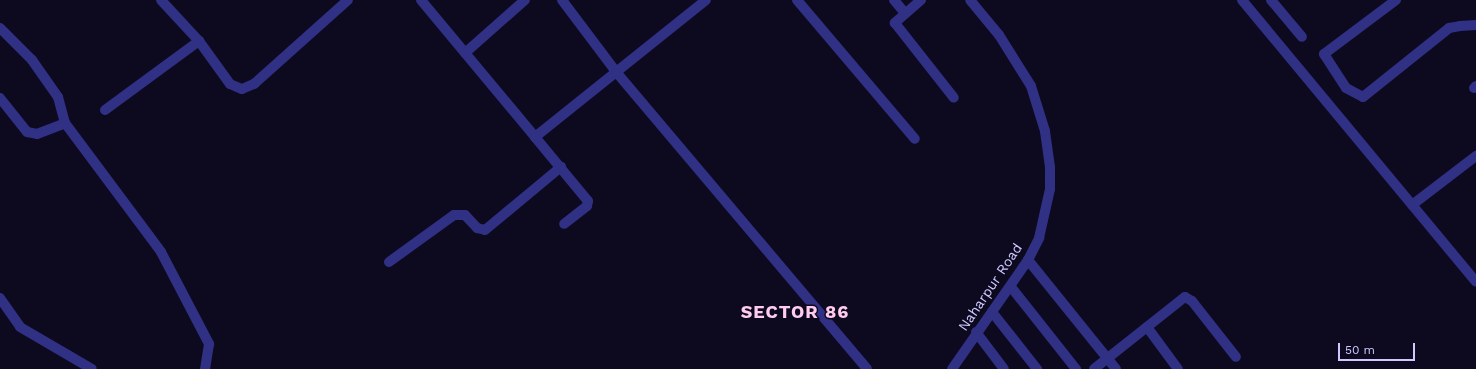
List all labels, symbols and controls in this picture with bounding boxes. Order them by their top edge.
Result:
street label: Naharpur Road [954,240,1026,334]
district label: SECTOR 86 [741,301,849,323]
scale bar [1340,335,1417,361]
text: 50 m [1345,343,1375,357]

